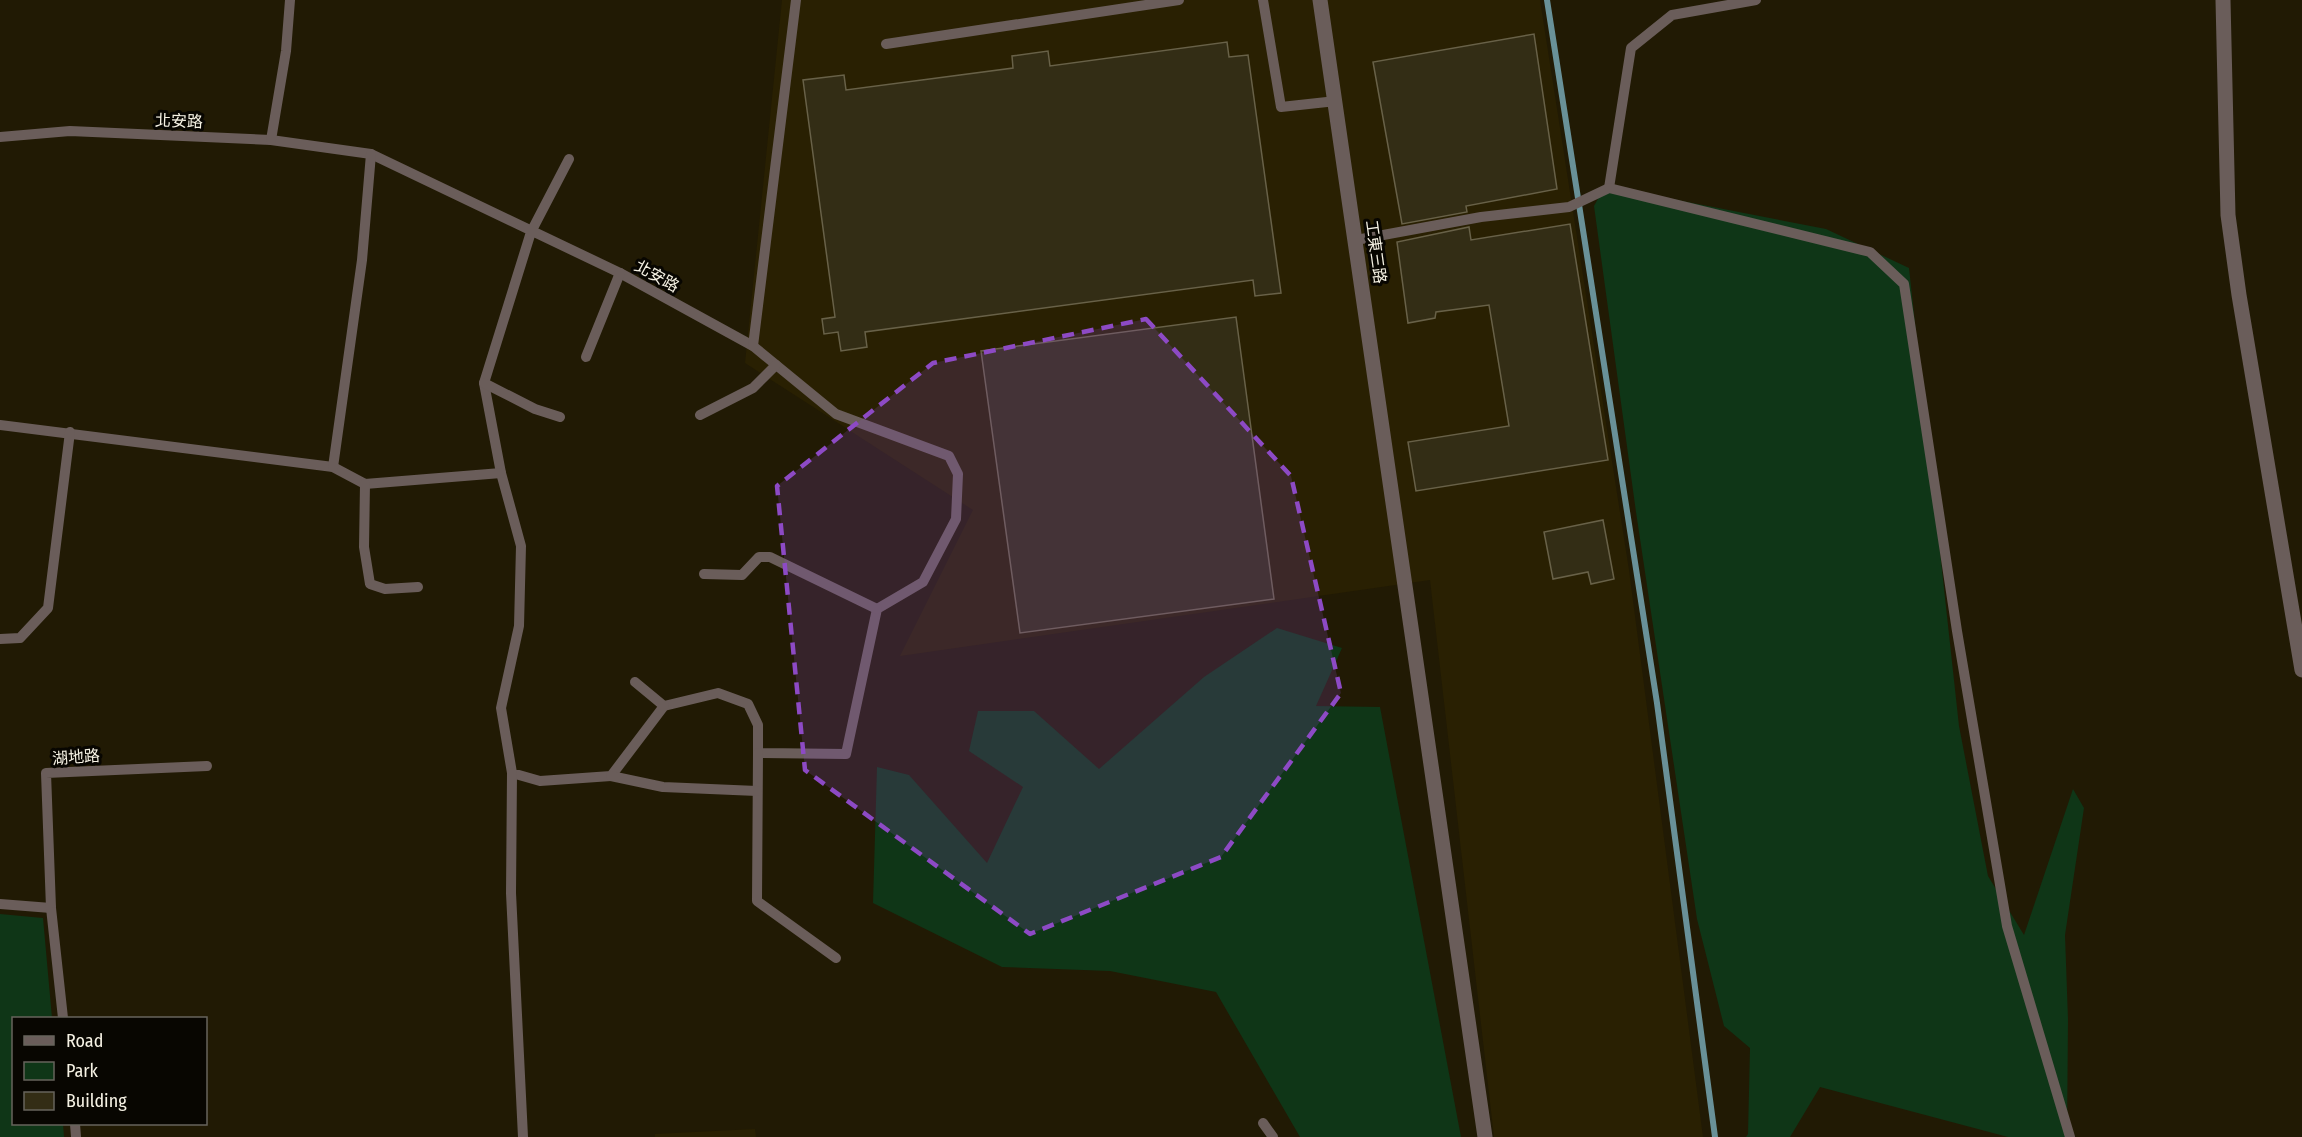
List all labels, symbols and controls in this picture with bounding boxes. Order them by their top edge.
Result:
street label: 北安路 [155,111,203,131]
street label: 工東三路 [1362,219,1390,285]
street label: 北安路 [631,256,683,296]
street label: 湖地路 [51,746,101,768]
legend [12,1017,207,1125]
text: Road [66,1030,103,1052]
text: Park [66,1060,99,1082]
text: Building [66,1090,127,1112]

